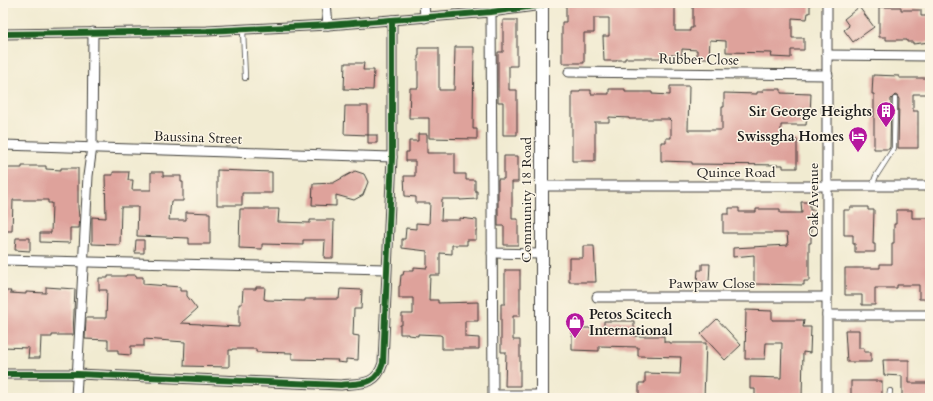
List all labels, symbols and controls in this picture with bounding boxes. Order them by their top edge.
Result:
street label: Rubber Close [659,49,739,70]
building icon: Sir George Heights [875,100,897,128]
place label: Sir George Heights [749,102,872,121]
hotel icon: Swissgha Homes [847,125,869,153]
street label: Baussina Street [154,126,243,149]
place label: Swissgha Homes [737,127,844,146]
street label: Community 18 Road [517,136,536,263]
street label: Quince Road [697,163,776,182]
street label: Oak Avenue [804,163,823,237]
street label: Pawpaw Close [669,274,755,293]
place label: Petos Scitech International [589,305,673,340]
shop icon: Petos Scitech International [564,311,586,339]

